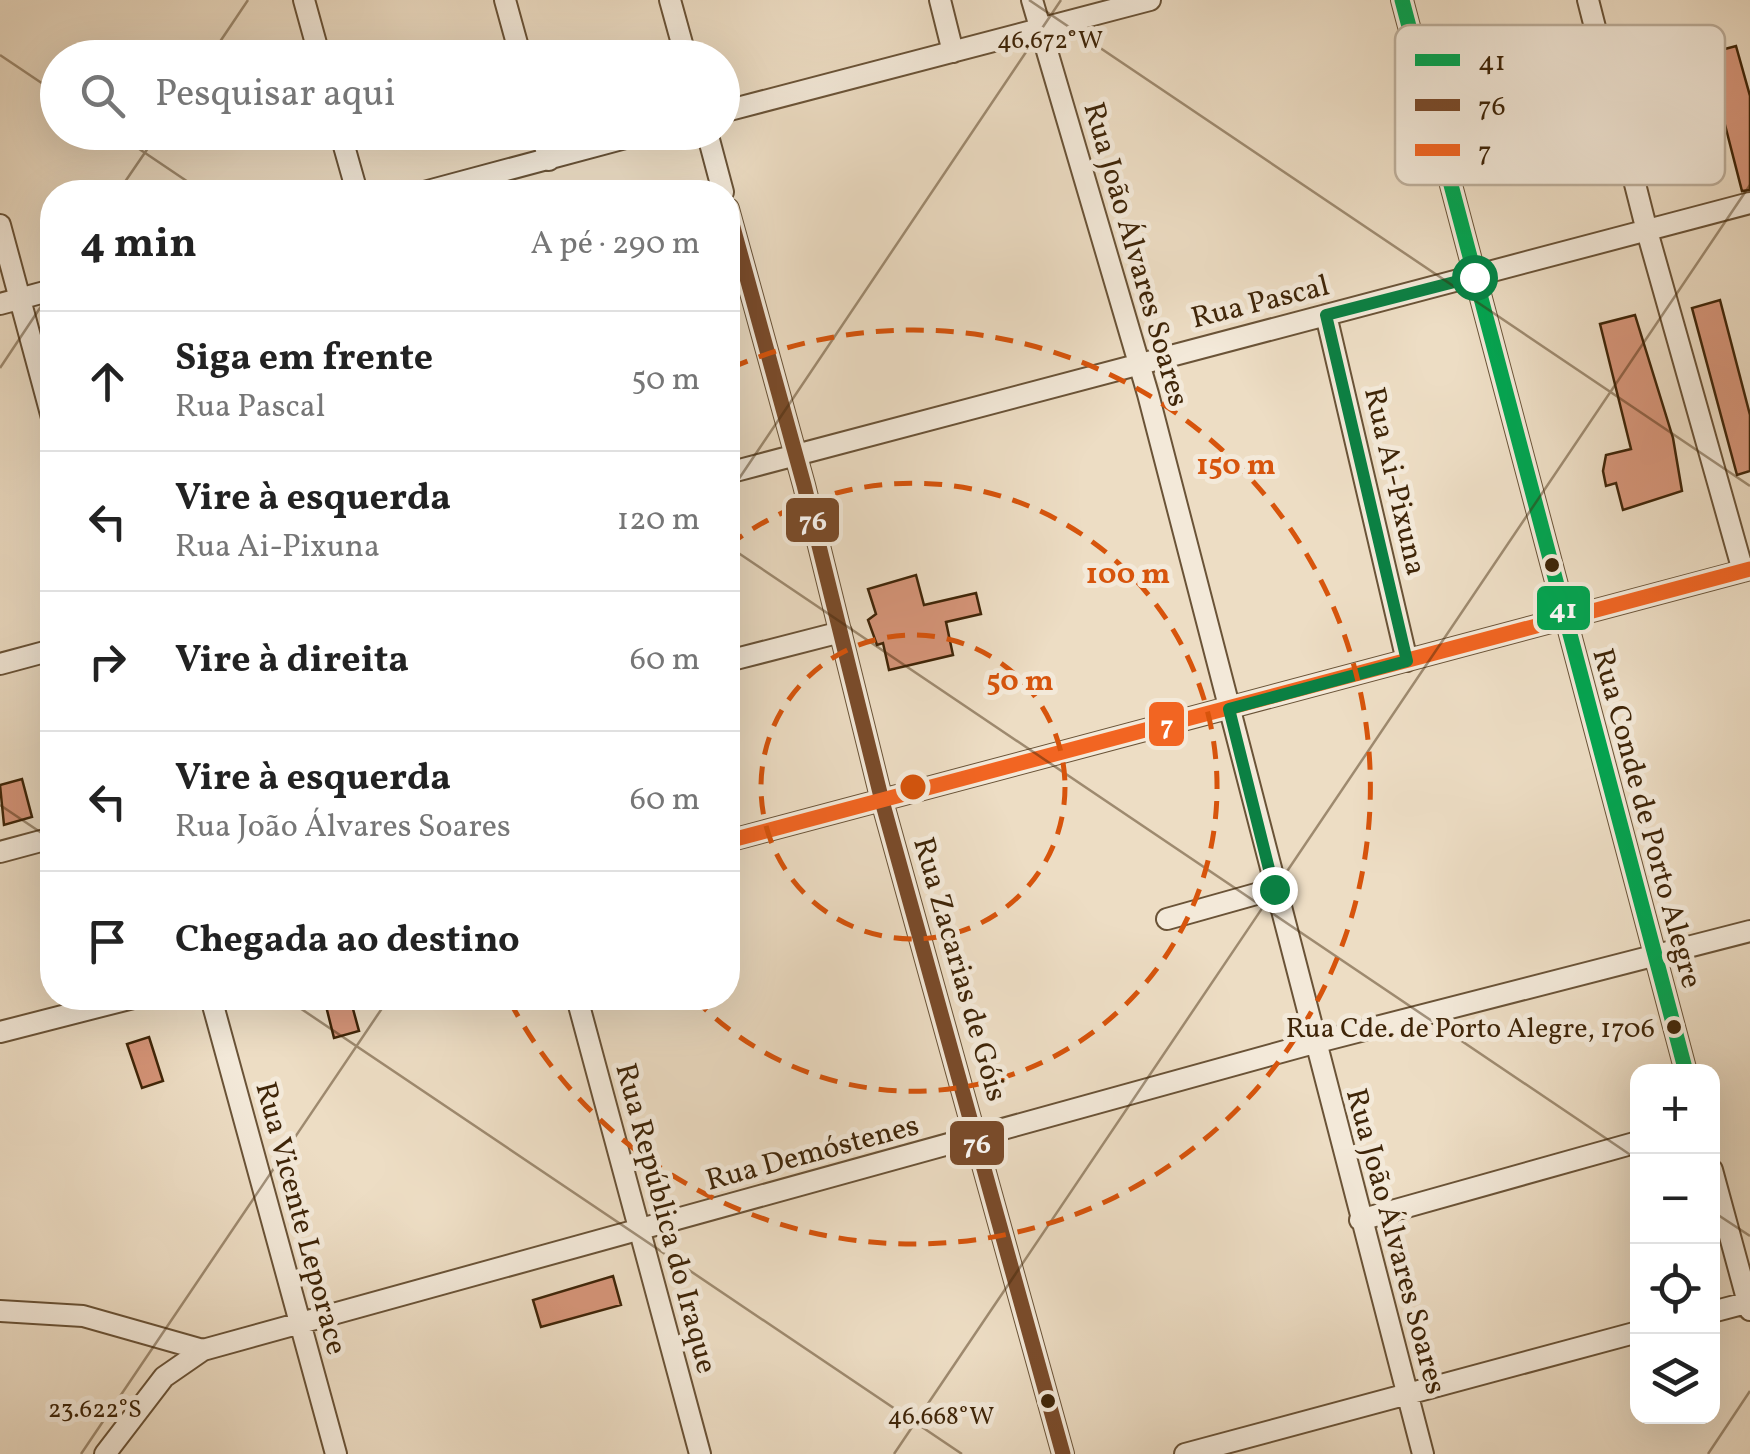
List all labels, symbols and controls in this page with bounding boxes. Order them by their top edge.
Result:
text: 46.672°W [997,24,1103,59]
legend [1395,25,1725,185]
search box [40,40,740,150]
text: 41 [1478,43,1506,82]
icon: search [75,68,130,123]
text: Pesquisar aqui [155,69,395,122]
text: 76 [1478,88,1506,127]
street label: Rua João Álvares Soares [1072,98,1199,412]
text: 7 [1478,133,1492,172]
text: 4 min [80,216,197,275]
text: A pé · 290 m [530,223,700,267]
route start [1452,255,1498,301]
street label: Rua Pascal [1187,266,1334,340]
text: Siga em frente [175,333,433,386]
icon: ahead [80,354,135,409]
text: 50 m [631,359,700,403]
street label: Rua Ai-Pixuna [1352,383,1436,580]
text: Rua Pascal [175,386,325,430]
text: 150 m [1196,445,1276,487]
text: Vire à esquerda [175,473,451,526]
icon: left [80,494,135,549]
line badge: 76 [784,496,841,544]
text: 120 m [617,499,700,543]
text: 76 [799,503,827,542]
text: Rua Ai-Pixuna [175,526,380,570]
text: 100 m [1086,554,1170,596]
unlabelled marker [1542,555,1562,575]
line badge: 41 [1535,584,1592,632]
text: 41 [1549,591,1577,630]
icon: right [80,634,135,689]
text: Vire à direita [175,635,409,688]
text: 60 m [630,639,700,683]
street label: Rua Conde de Porto Alegre [1580,644,1712,993]
text: 50 m [986,661,1054,703]
line badge: 7 [1147,700,1186,748]
text: 7 [1160,707,1174,746]
text: Vire à esquerda [175,753,451,806]
centre of rings [895,769,931,805]
icon: left [80,774,135,829]
text: 60 m [630,779,700,823]
text: Rua João Álvares Soares [175,806,511,850]
street label: Rua Zacarias de Góis [901,833,1017,1106]
route end [1252,867,1298,913]
icon: arrive [80,914,135,969]
text: Chegada ao destino [175,915,520,968]
place label: Rua Cde. de Porto Alegre, 1706 [1286,1010,1655,1049]
marker: Rua Cde. de Porto Alegre, 1706 [1664,1017,1684,1037]
street label: Rua República do Iraque [603,1059,727,1378]
map controls [1630,1064,1720,1424]
button: + [1630,1064,1720,1154]
street label: Rua Vicente Leporace [243,1077,357,1360]
street label: Rua João Álvares Soares [1334,1084,1456,1399]
street label: Rua Demóstenes [701,1105,924,1203]
line badge: 76 [948,1119,1006,1167]
text: 76 [963,1126,991,1165]
button: − [1630,1154,1720,1244]
button: locate [1630,1244,1720,1334]
button: layers [1630,1334,1720,1424]
unlabelled marker [1038,1391,1058,1411]
text: 23.622°S [48,1393,142,1428]
text: 46.668°W [888,1400,994,1435]

